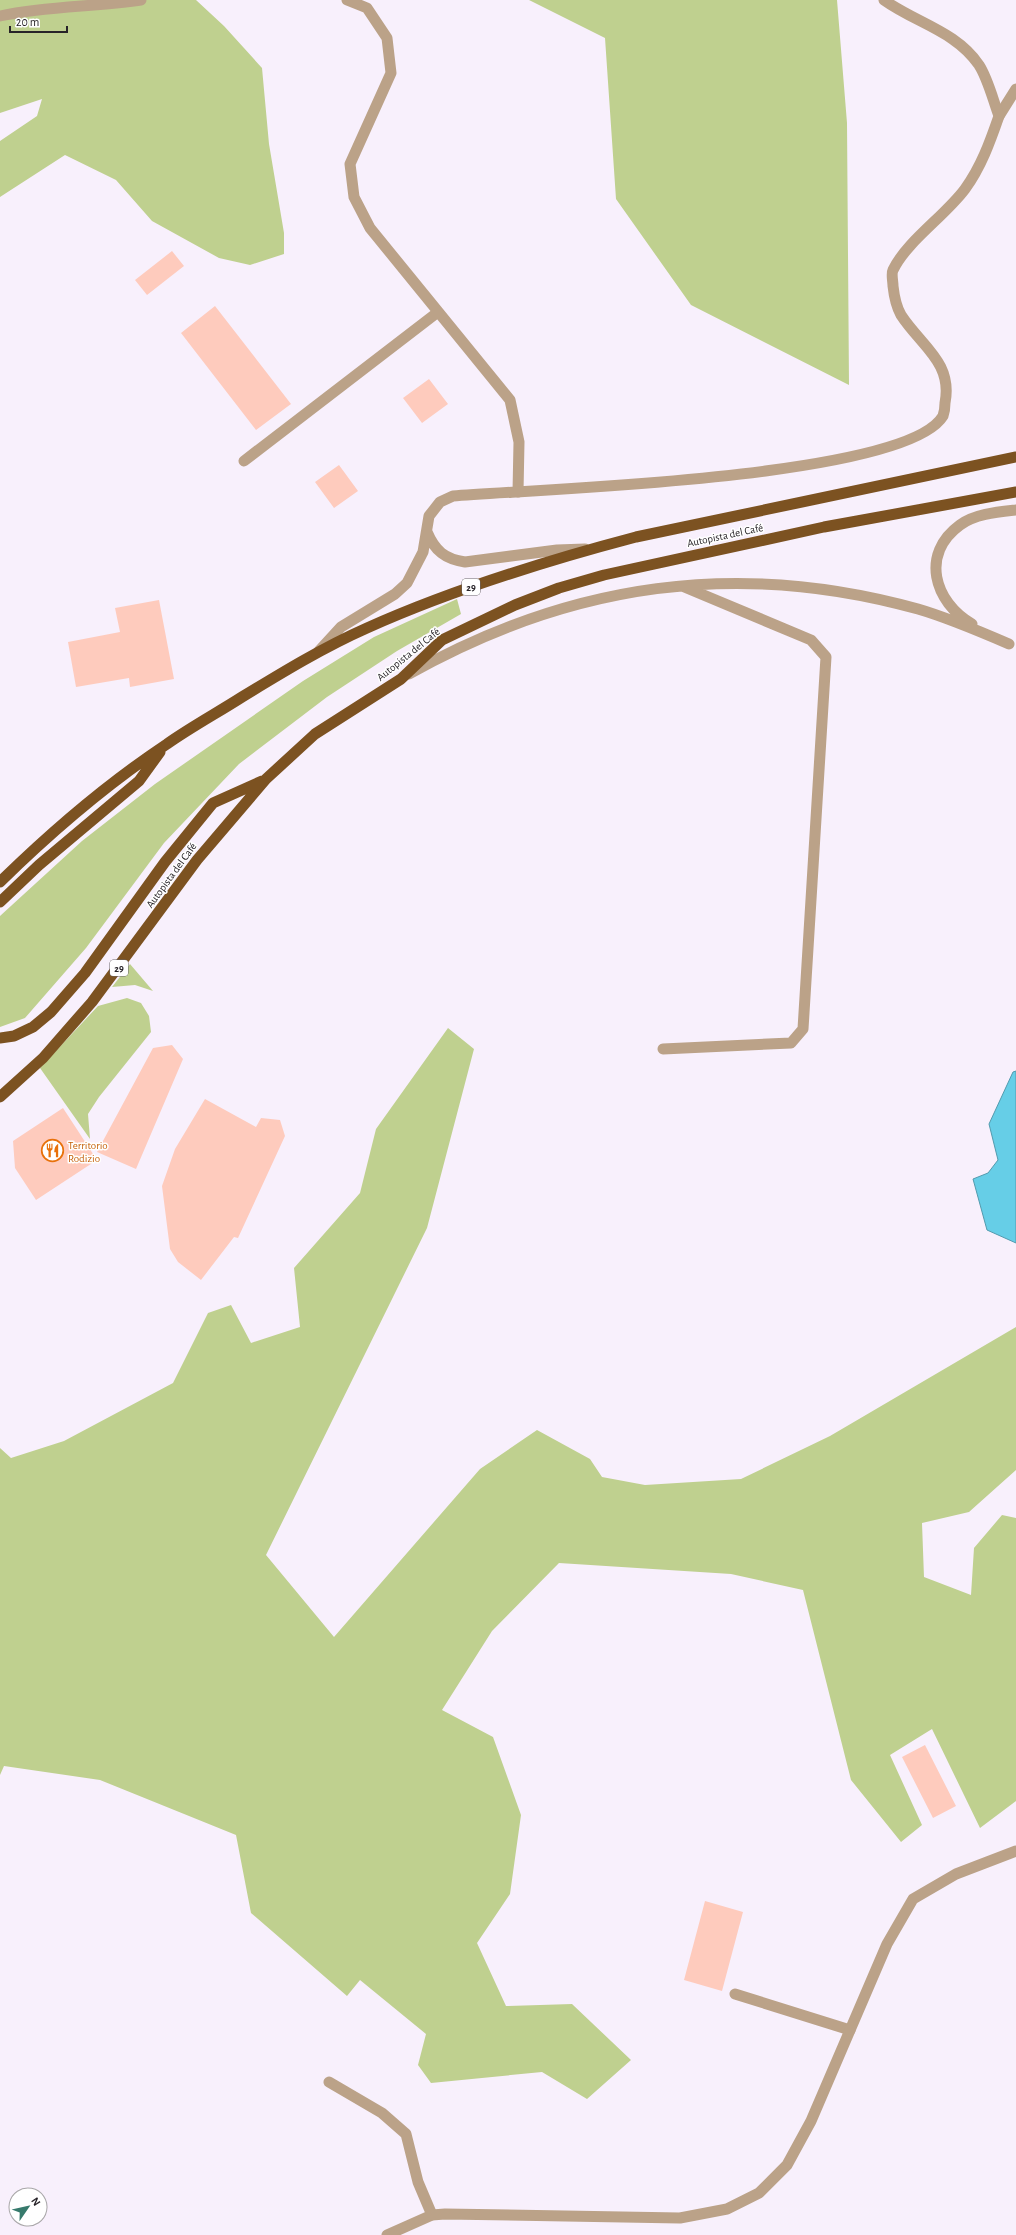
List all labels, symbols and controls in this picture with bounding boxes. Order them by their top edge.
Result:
scale bar [10,8,67,34]
text: 20 m [16,16,39,28]
street label: Autopista del Café [686,522,764,549]
road number: 29 [462,579,480,595]
street label: Autopista del Café [375,626,442,683]
street label: Autopista del Café [144,841,199,910]
road number: 29 [110,960,128,976]
restaurant icon: Territorio Rodizio [39,1138,65,1164]
place label: Territorio Rodizio [68,1140,108,1164]
north arrow [8,2187,48,2227]
text: N [29,2195,43,2208]

